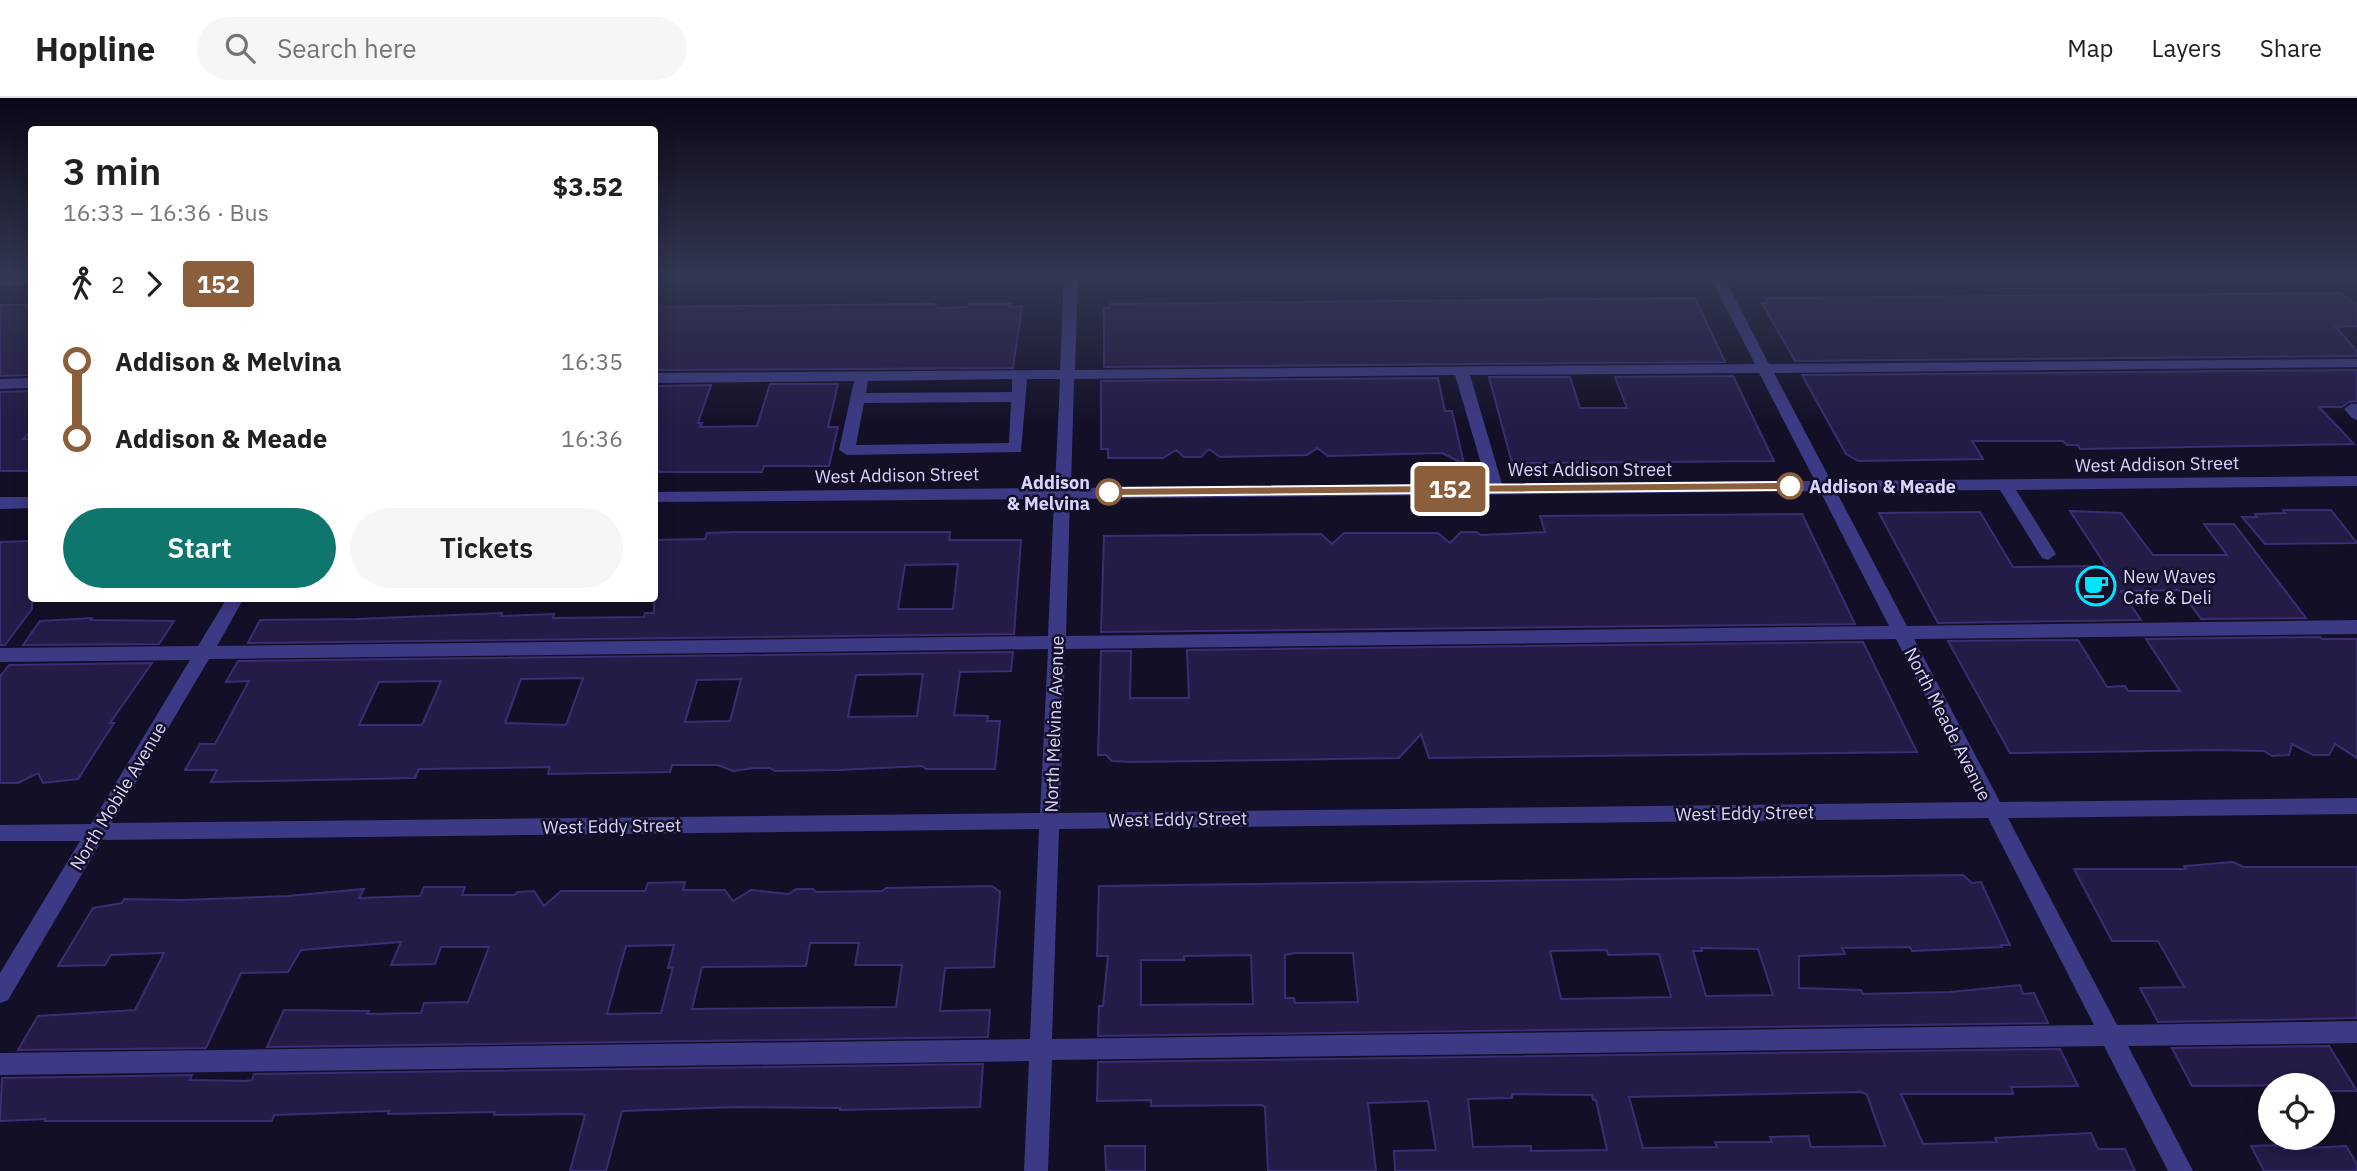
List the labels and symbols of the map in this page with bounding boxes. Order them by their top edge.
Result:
street label: West Addison Street [2075,451,2239,477]
street label: West Addison Street [1508,458,1672,481]
street label: West Addison Street [815,462,979,488]
line badge: 152 [1410,466,1490,512]
place label: Addison & Melvina [1007,471,1090,515]
marker: Addison & Meade [1777,473,1803,499]
place label: Addison & Meade [1809,475,1956,498]
marker: Addison & Melvina [1096,479,1122,505]
cafe icon: New Waves Cafe & Deli [2075,565,2117,607]
place label: New Waves Cafe & Deli [2123,565,2216,609]
street label: North Melvina Avenue [1039,635,1069,813]
street label: North Meade Avenue [1899,643,1997,805]
street label: North Mobile Avenue [65,718,171,874]
street label: West Eddy Street [1675,800,1815,826]
street label: West Eddy Street [1108,806,1248,832]
street label: West Eddy Street [542,813,682,839]

